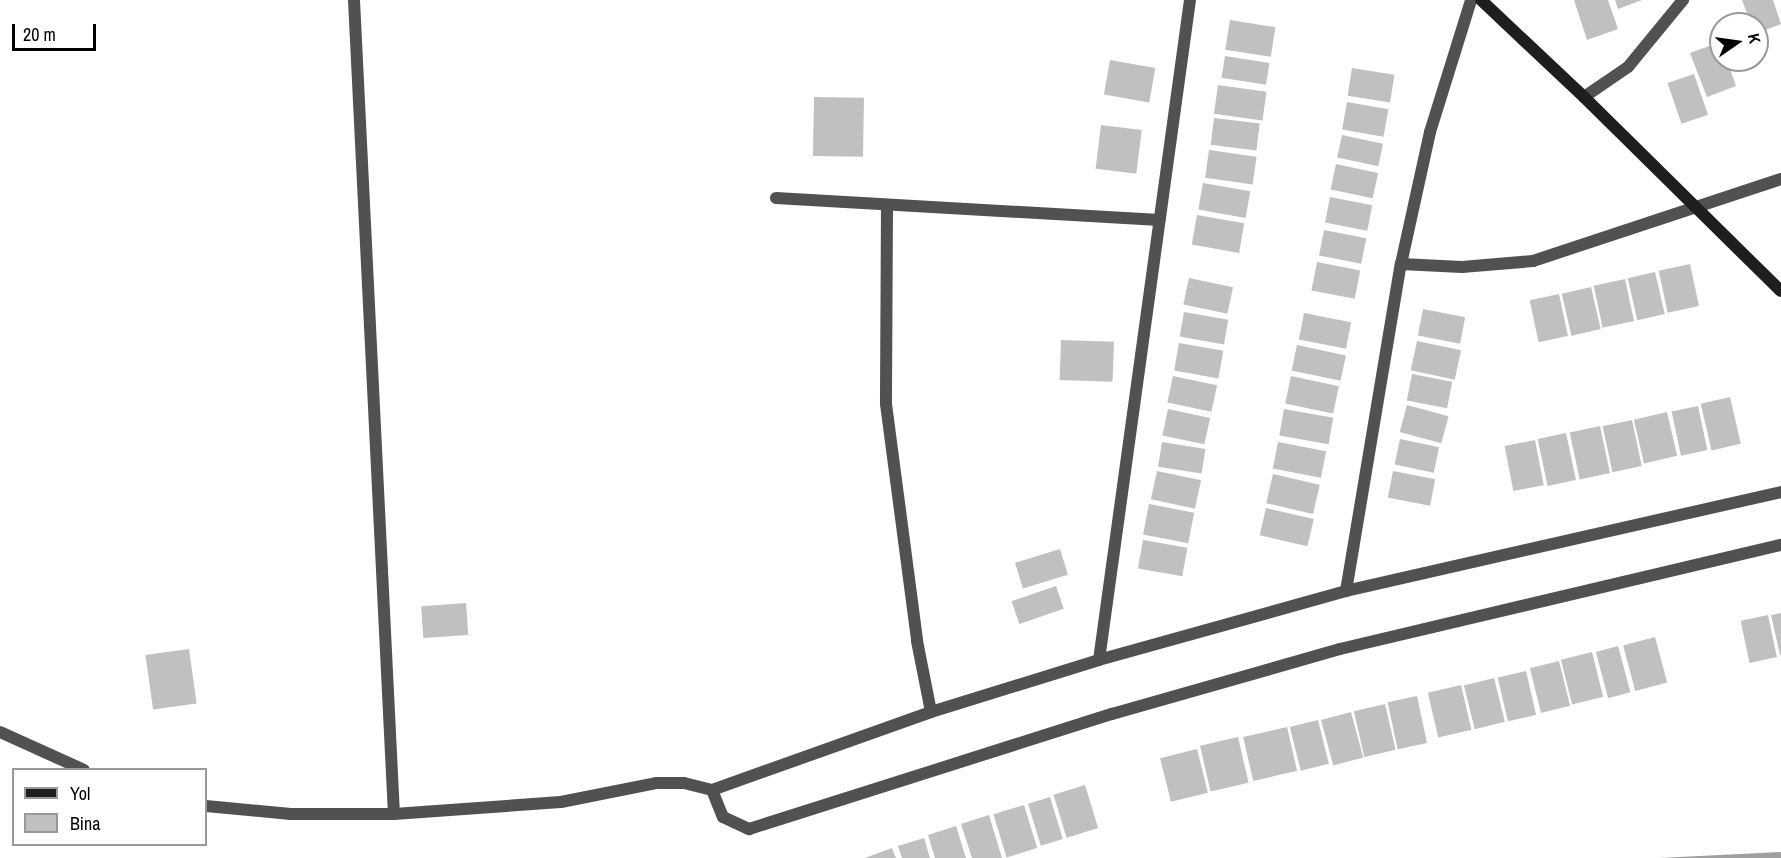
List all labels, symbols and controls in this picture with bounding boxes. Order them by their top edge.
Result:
scale bar [15,12,99,50]
north arrow [1709,12,1769,72]
text: 20 m [23,22,56,47]
text: K [1743,31,1766,45]
legend [12,768,207,846]
text: Yol [70,781,90,806]
text: Bina [70,811,100,836]

